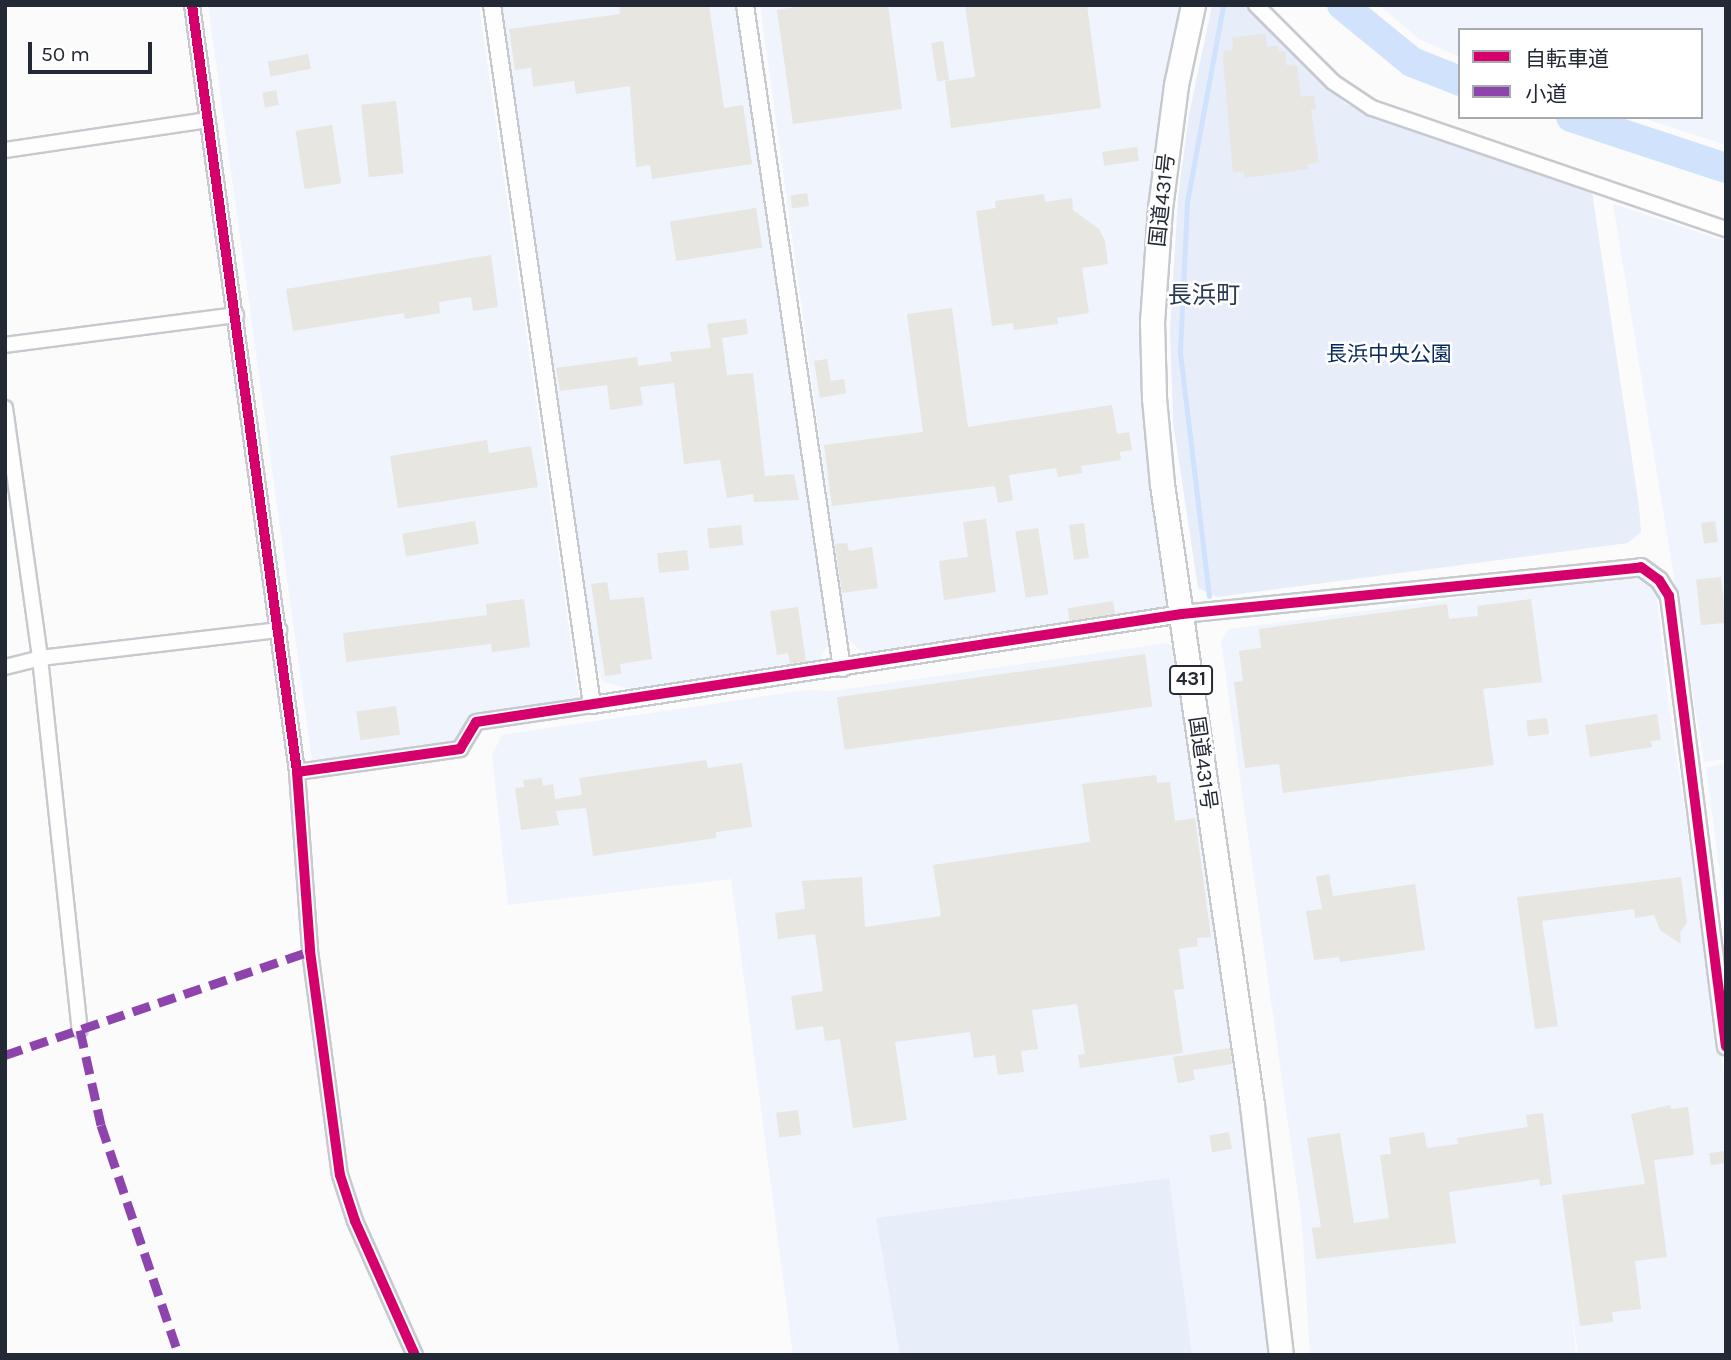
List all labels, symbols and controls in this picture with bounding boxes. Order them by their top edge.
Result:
scale bar [32,28,156,72]
legend [1458,28,1703,119]
text: 50 m [41,42,90,66]
text: 自転車道 [1525,47,1609,71]
text: 小道 [1525,82,1567,106]
street label: 国道431号 [1145,152,1179,248]
district label: 長浜町 [1168,282,1240,310]
park label: 長浜中央公園 [1326,341,1452,367]
road number: 431 [1168,664,1214,695]
street label: 国道431号 [1184,715,1222,811]

